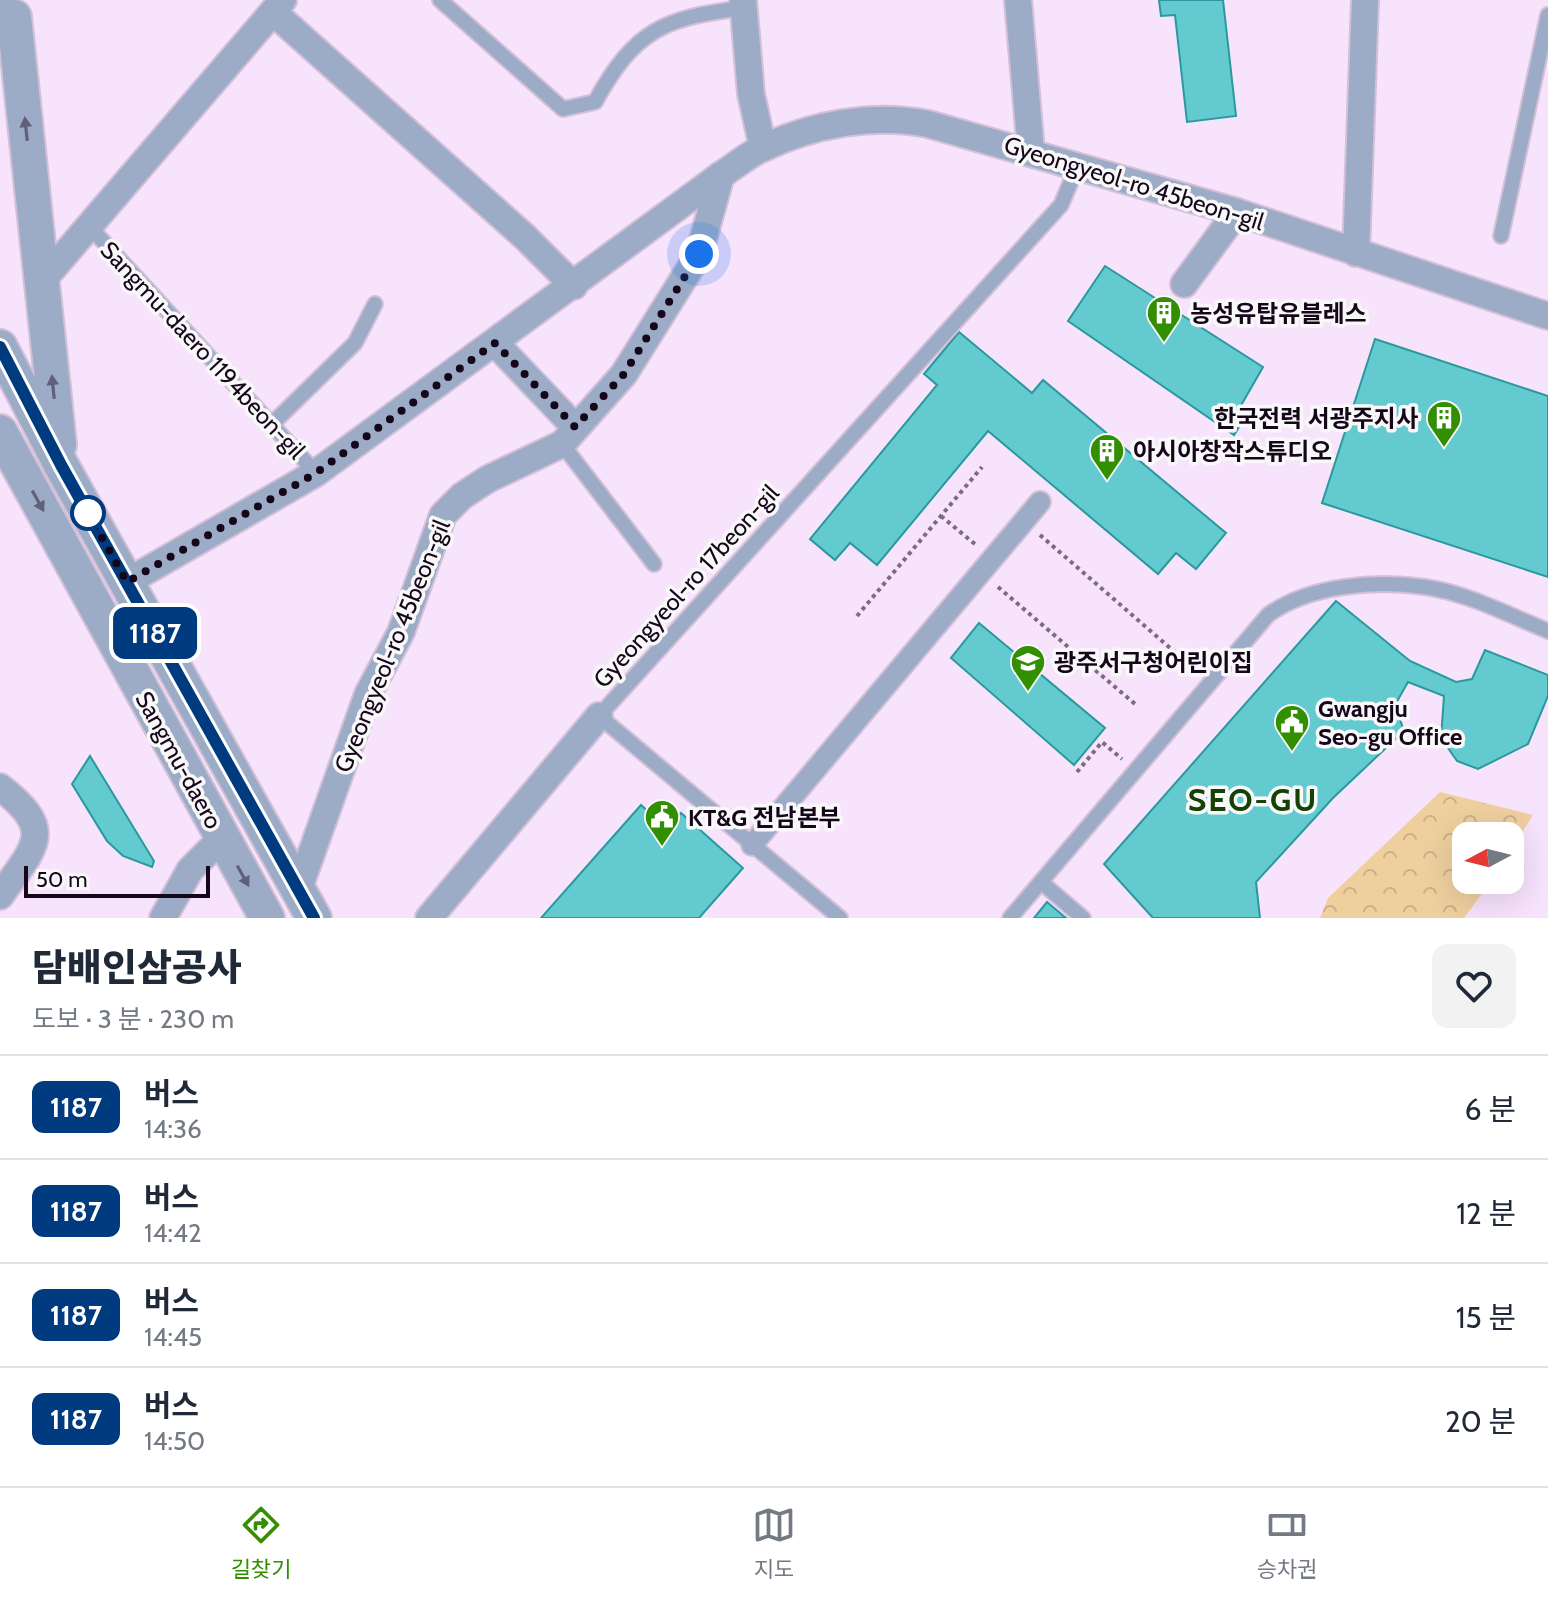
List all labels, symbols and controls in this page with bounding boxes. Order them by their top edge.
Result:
one-way arrow [19,116,32,141]
street label: Gyeongyeol-ro 45beon-gil [1001,130,1268,236]
your location [679,234,719,274]
street label: Sangmu-daero 1194beon-gil [95,235,312,465]
building icon: 농성유탑유블레스 [1145,294,1183,344]
place label: 농성유탑유블레스 [1190,299,1367,328]
one-way arrow [46,374,59,399]
building icon: 한국전력 서광주지사 [1425,399,1463,449]
place label: 한국전력 서광주지사 [1214,404,1418,433]
building icon: 아시아창작스튜디오 [1088,432,1126,482]
place label: 아시아창작스튜디오 [1133,437,1332,466]
street label: Gyeongyeol-ro 17beon-gil [587,478,785,693]
one-way arrow [30,490,44,512]
unlabelled marker [71,496,105,530]
street label: Gyeongyeol-ro 45beon-gil [328,515,456,777]
line badge: 1187 [99,607,211,659]
text: 1187 [129,616,181,650]
school or university icon: 광주서구청어린이집 [1009,643,1047,693]
place label: 광주서구청어린이집 [1054,648,1253,677]
street label: Sangmu-daero [129,686,229,834]
place label: Gwangju Seo-gu Office [1318,694,1462,751]
public building icon: Gwangju Seo-gu Office [1273,703,1311,753]
district label: SEO-GU [1188,780,1318,819]
public building icon: KT&G 전남본부 [643,798,681,848]
place label: KT&G 전남본부 [688,803,841,832]
north arrow [1452,822,1524,894]
map controls [1452,822,1524,894]
scale bar [24,862,210,898]
one-way arrow [236,865,250,887]
text: 50 m [36,866,88,893]
text: 담배인삼공사 [32,944,242,991]
button: heart [1432,944,1516,1028]
text: 도보 · 3 분 · 230 m [32,1003,234,1035]
text: 버스 [144,1075,199,1112]
text: 1187 [50,1090,102,1124]
text: 6 분 [1465,1091,1516,1128]
text: 14:36 [144,1113,202,1145]
text: 버스 [144,1179,199,1216]
text: 1187 [50,1194,102,1228]
text: 12 분 [1456,1195,1516,1232]
text: 14:42 [144,1217,202,1249]
text: 버스 [144,1283,199,1320]
text: 1187 [50,1298,102,1332]
text: 15 분 [1456,1299,1516,1336]
text: 14:45 [144,1321,202,1353]
text: 버스 [144,1387,199,1424]
text: 1187 [50,1402,102,1436]
text: 20 분 [1445,1403,1516,1440]
text: 14:50 [144,1425,205,1457]
tab: 길찾기 [230,1503,291,1583]
tab: 지도 [752,1503,796,1583]
tab: 승차권 [1257,1503,1318,1583]

